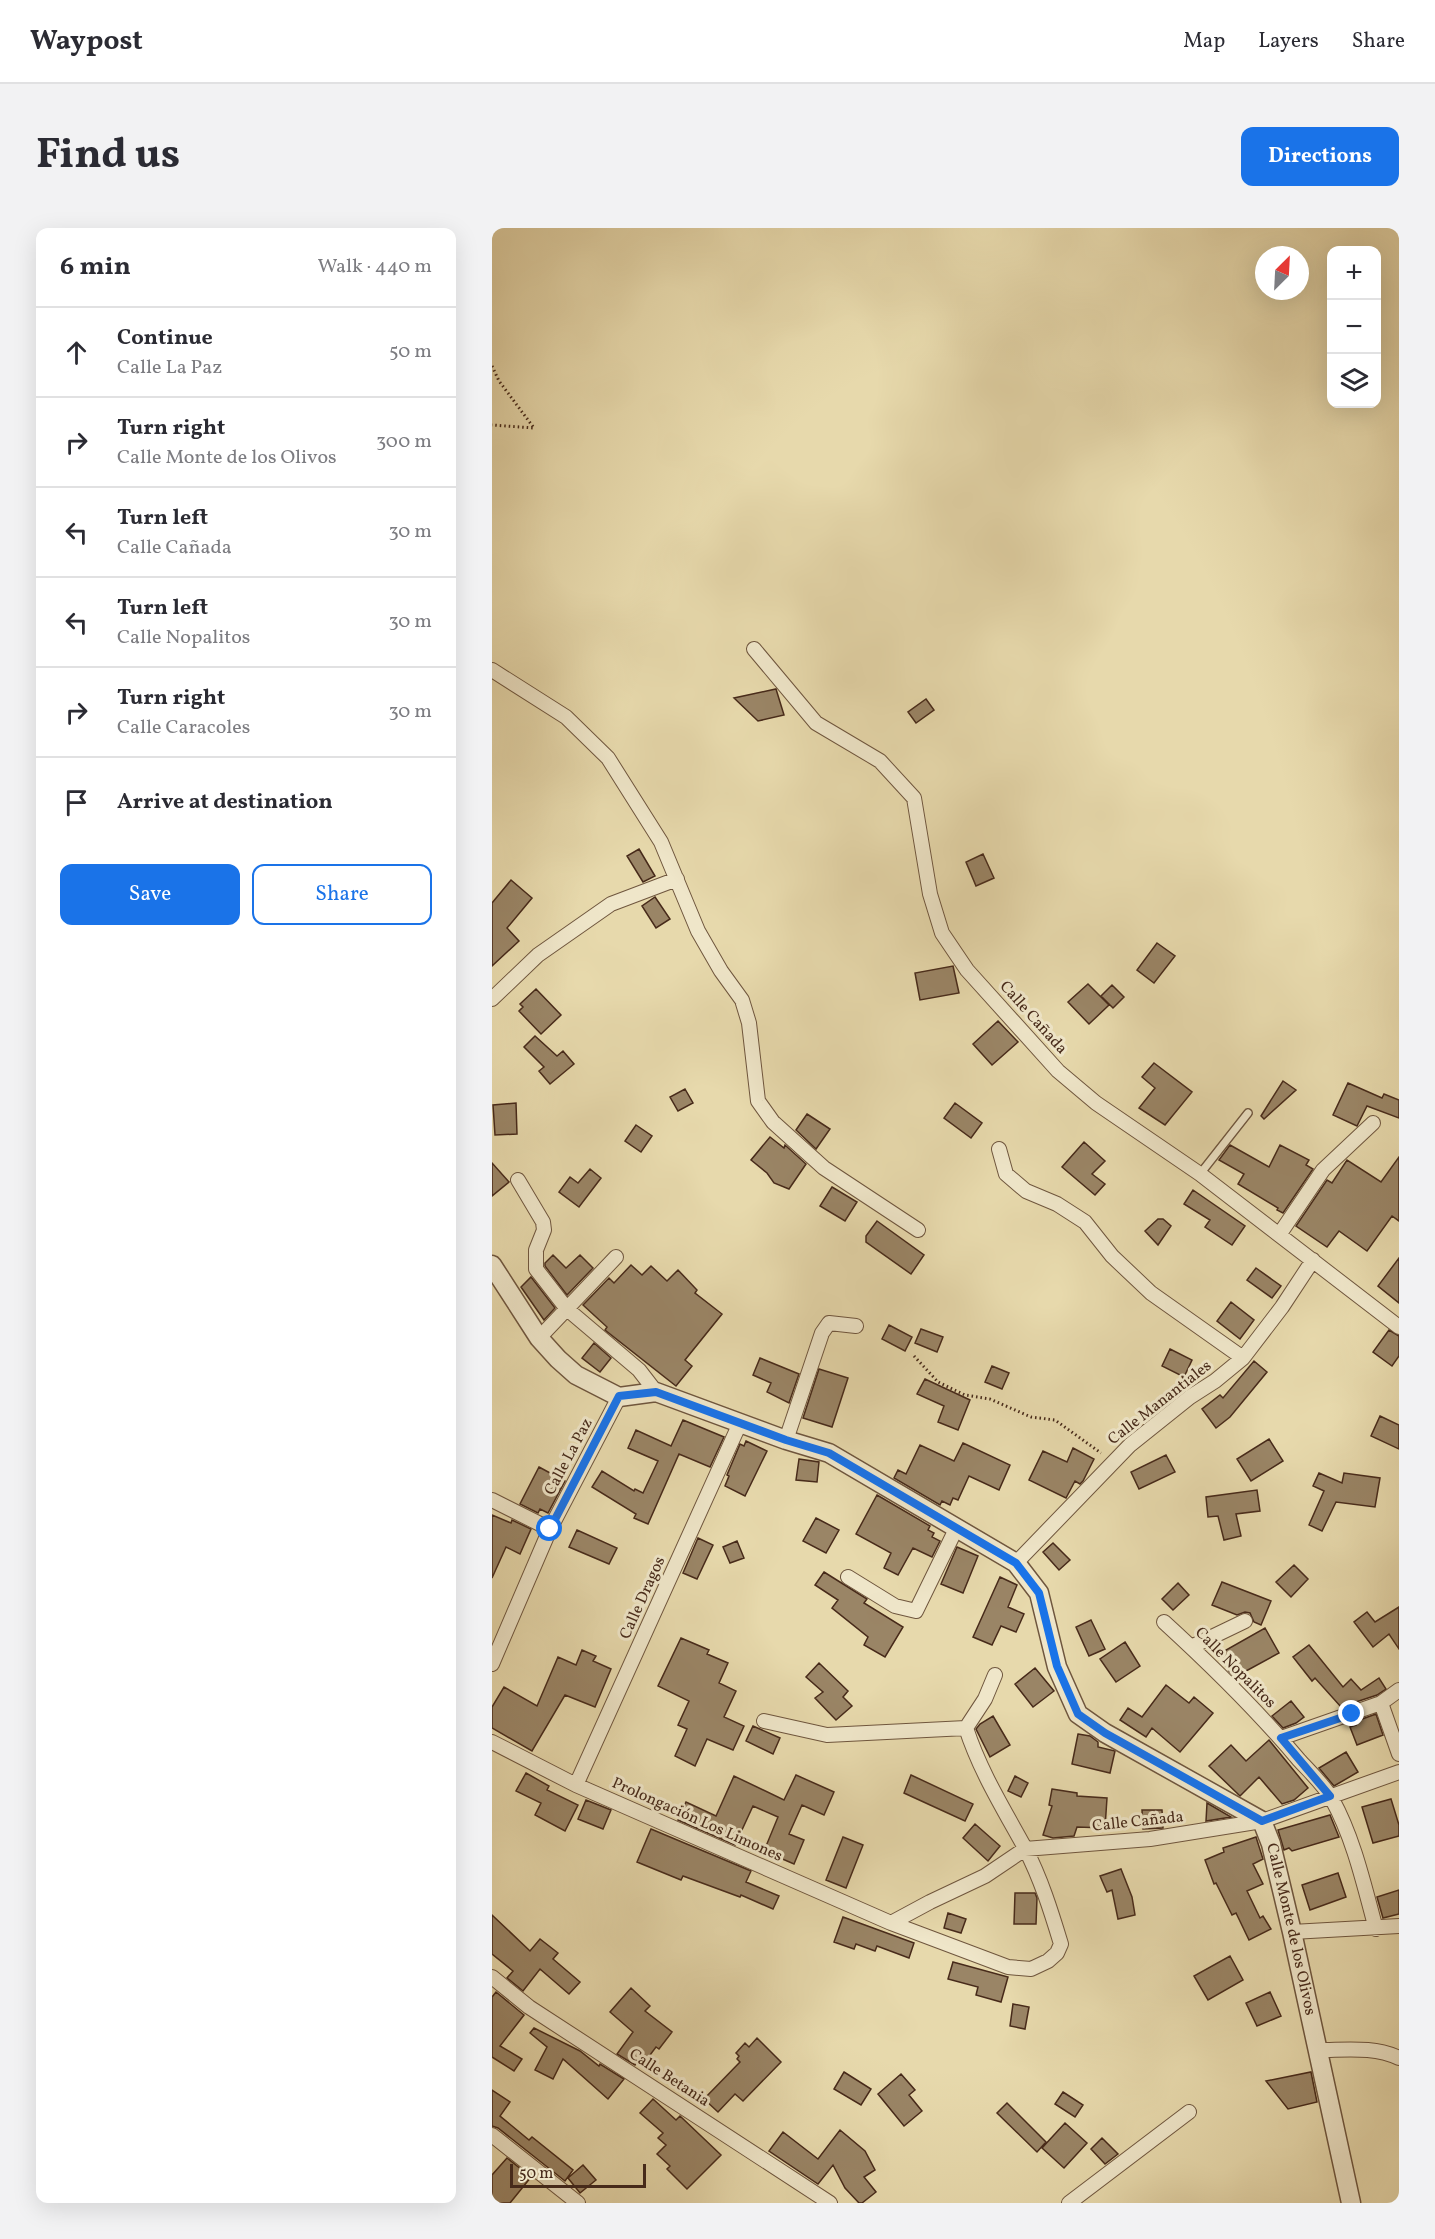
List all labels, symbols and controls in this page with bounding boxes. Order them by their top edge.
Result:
text: Waypost [30,22,143,61]
text: Map [1183,27,1225,56]
text: Layers [1258,27,1319,56]
text: Share [1352,27,1405,56]
text: Find us [36,127,180,186]
button: Directions [1241,127,1399,186]
north arrow [1255,246,1309,300]
map controls [1327,246,1381,408]
button: + [1327,246,1381,300]
text: 6 min [60,249,131,285]
text: Walk · 440 m [317,253,432,281]
button: − [1327,300,1381,354]
text: Continue [117,323,213,354]
icon: ahead [60,336,93,369]
text: 50 m [389,338,432,366]
text: Calle La Paz [117,354,222,382]
button: layers [1327,354,1381,408]
text: Turn right [117,413,225,444]
icon: right [60,426,93,459]
text: 300 m [376,428,432,456]
text: Calle Monte de los Olivos [117,444,337,472]
text: Turn left [117,503,208,534]
icon: left [60,516,93,549]
text: 30 m [388,518,432,546]
text: Calle Cañada [117,534,232,562]
text: Turn left [117,593,208,624]
icon: left [60,606,93,639]
text: 30 m [388,608,432,636]
text: Calle Nopalitos [117,624,250,652]
text: Turn right [117,683,225,714]
icon: right [60,696,93,729]
text: 30 m [388,698,432,726]
text: Calle Caracoles [117,714,250,742]
icon: arrive [60,786,93,819]
text: Arrive at destination [117,787,333,818]
button: Save [60,864,240,925]
button: Share [252,864,432,925]
street label: Calle Cañada [994,977,1072,1059]
street label: Calle Manantiales [1103,1355,1217,1451]
street label: Calle La Paz [540,1415,598,1499]
route start [536,1515,562,1541]
street label: Calle Dragos [615,1553,671,1643]
street label: Calle Nopalitos [1189,1622,1281,1714]
route end [1338,1700,1364,1726]
street label: Prolongación Los Limones [608,1772,786,1868]
street label: Calle Cañada [1091,1806,1185,1838]
street label: Calle Monte de los Olivos [1260,1841,1321,2018]
street label: Calle Betania [624,2044,714,2112]
scale bar [510,2161,646,2188]
text: 50 m [519,2163,553,2185]

